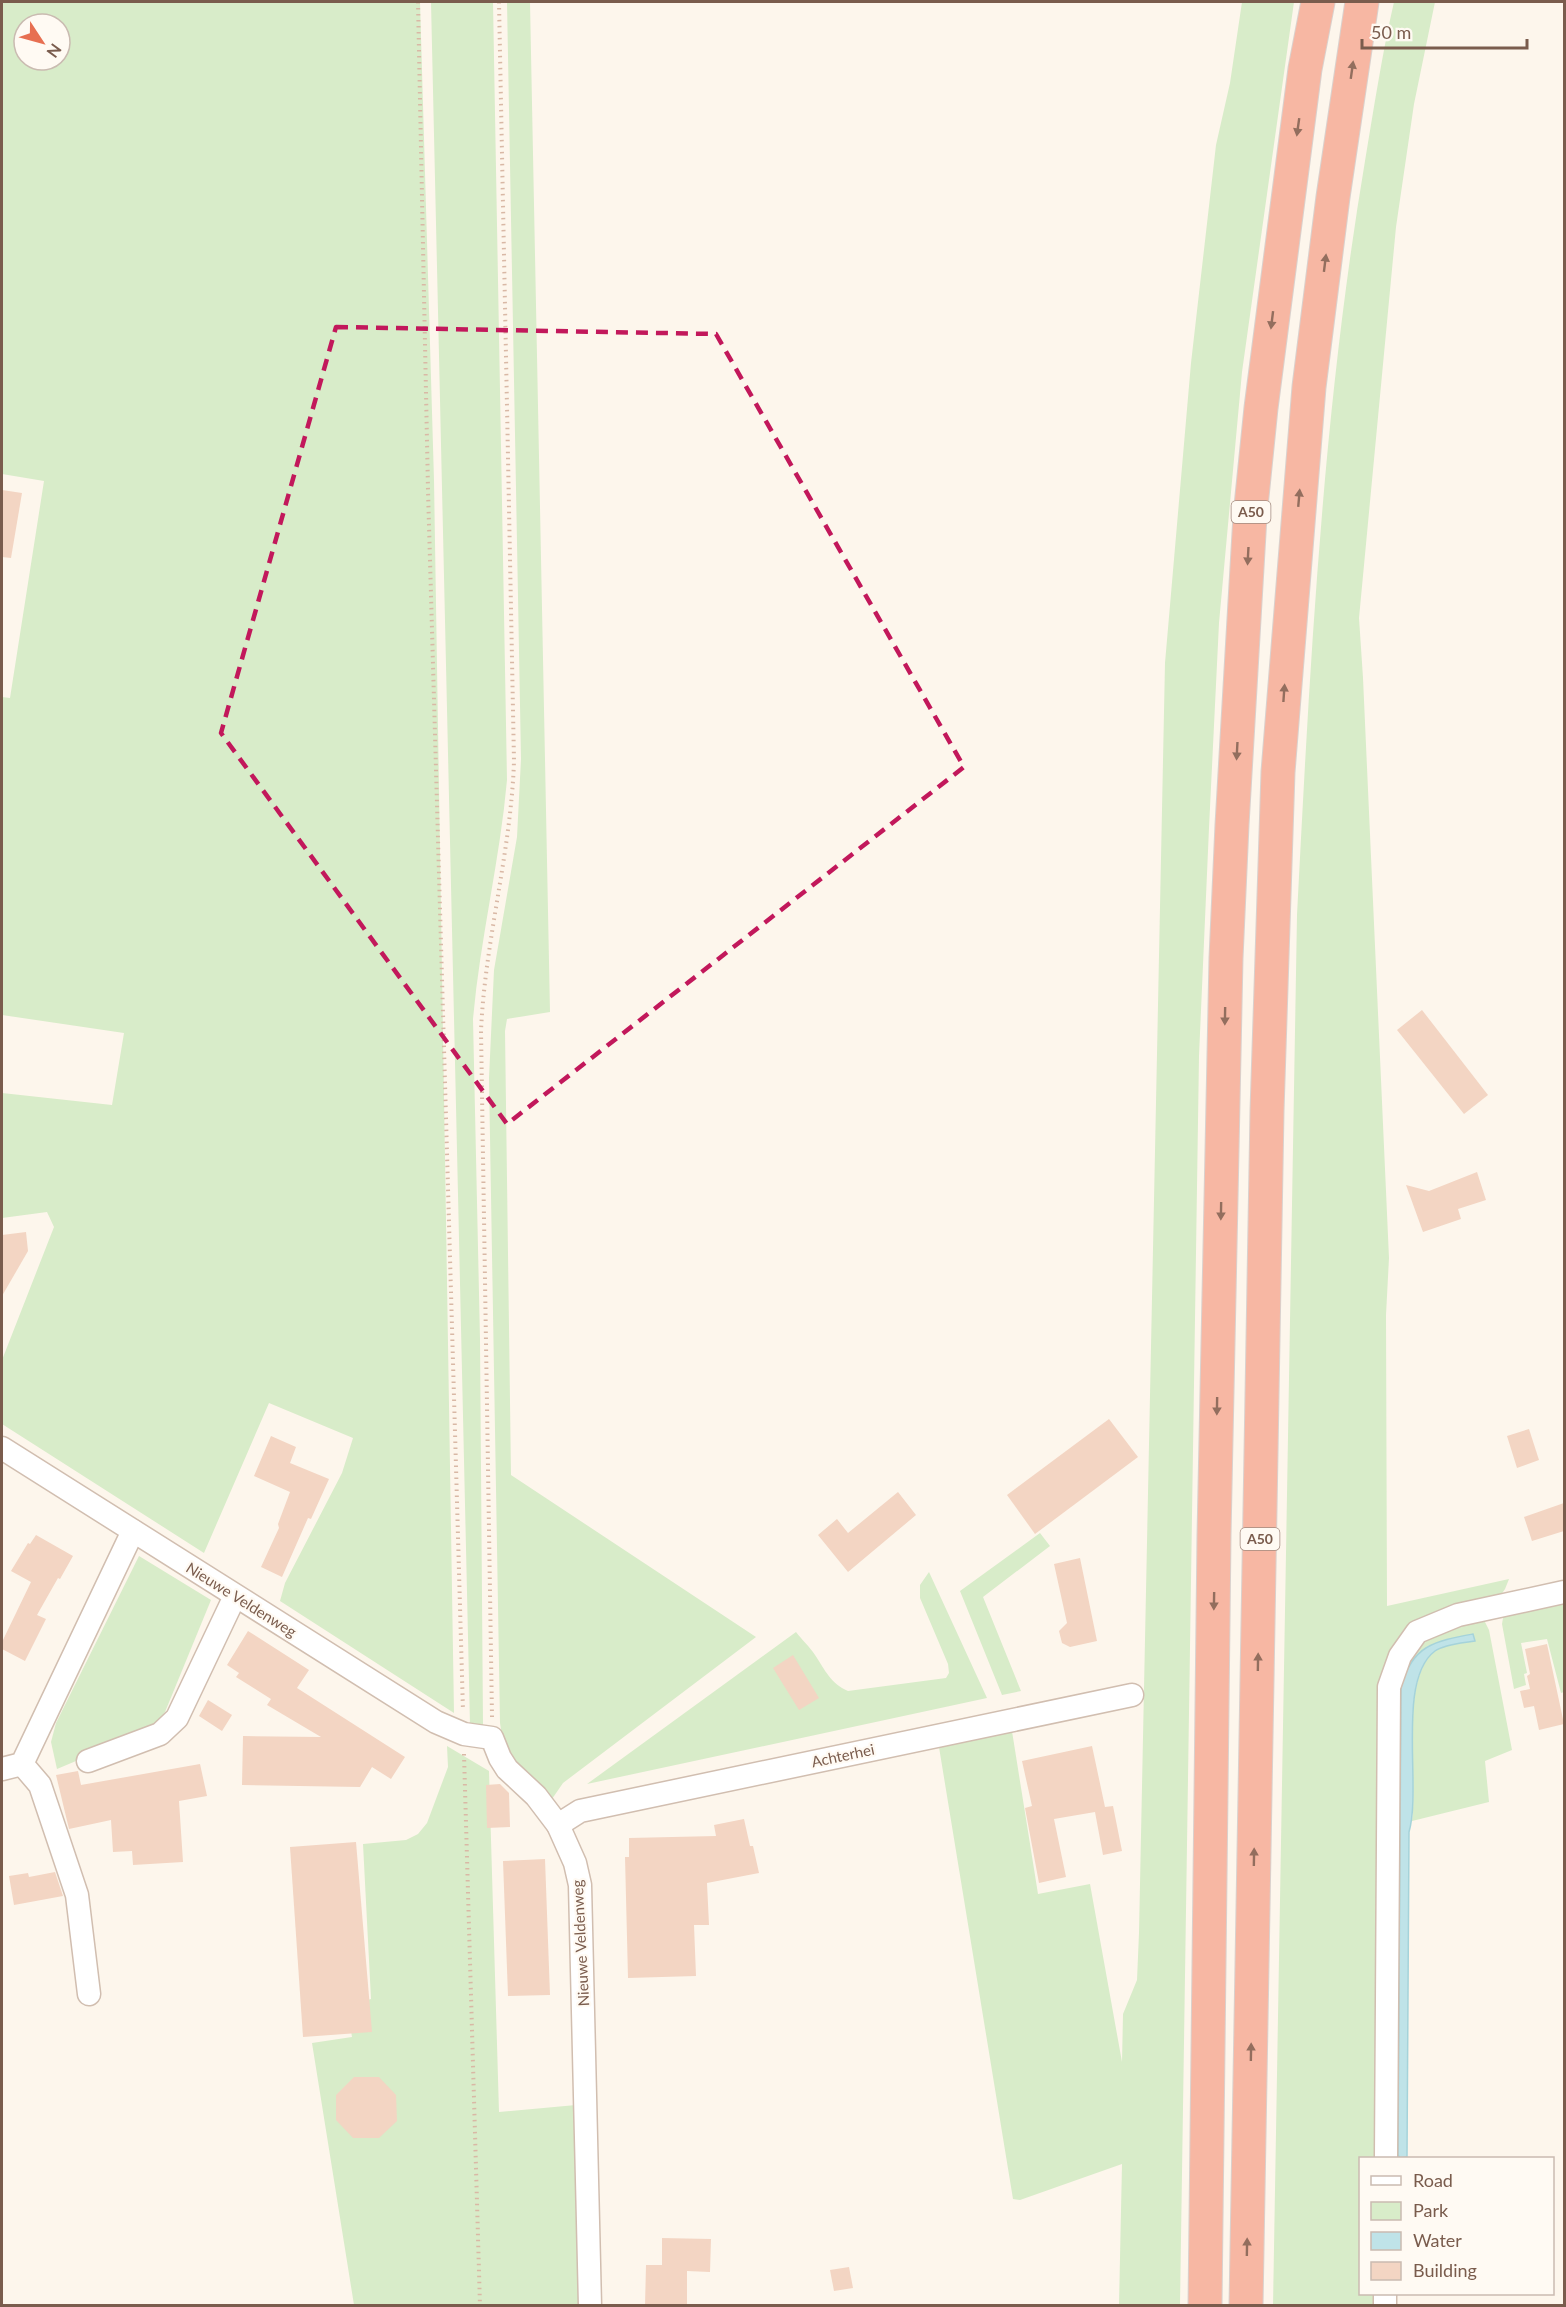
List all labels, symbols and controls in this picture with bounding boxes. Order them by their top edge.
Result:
north arrow [12,12,72,72]
scale bar [1362,12,1527,50]
text: 50 m [1371,21,1411,43]
text: N [43,41,66,62]
one-way arrow [1347,60,1356,79]
one-way arrow [1293,118,1302,137]
one-way arrow [1320,253,1329,272]
one-way arrow [1267,311,1276,330]
one-way arrow [1294,489,1304,508]
road number: A50 [1232,501,1270,523]
one-way arrow [1244,547,1253,566]
one-way arrow [1279,683,1289,702]
one-way arrow [1232,741,1241,760]
one-way arrow [1220,1007,1230,1026]
one-way arrow [1216,1202,1226,1221]
one-way arrow [1212,1397,1222,1416]
road number: A50 [1240,1528,1280,1550]
street label: Nieuwe Veldenweg [183,1558,300,1640]
one-way arrow [1209,1592,1218,1611]
one-way arrow [1253,1653,1263,1672]
street label: Achterhei [810,1740,876,1770]
one-way arrow [1250,1848,1259,1867]
street label: Nieuwe Veldenweg [568,1879,592,2007]
one-way arrow [1246,2043,1256,2062]
legend [1359,2157,1554,2295]
text: Road [1413,2169,1453,2191]
text: Park [1413,2199,1449,2221]
text: Water [1413,2229,1462,2251]
one-way arrow [1242,2238,1252,2257]
text: Building [1413,2259,1477,2281]

